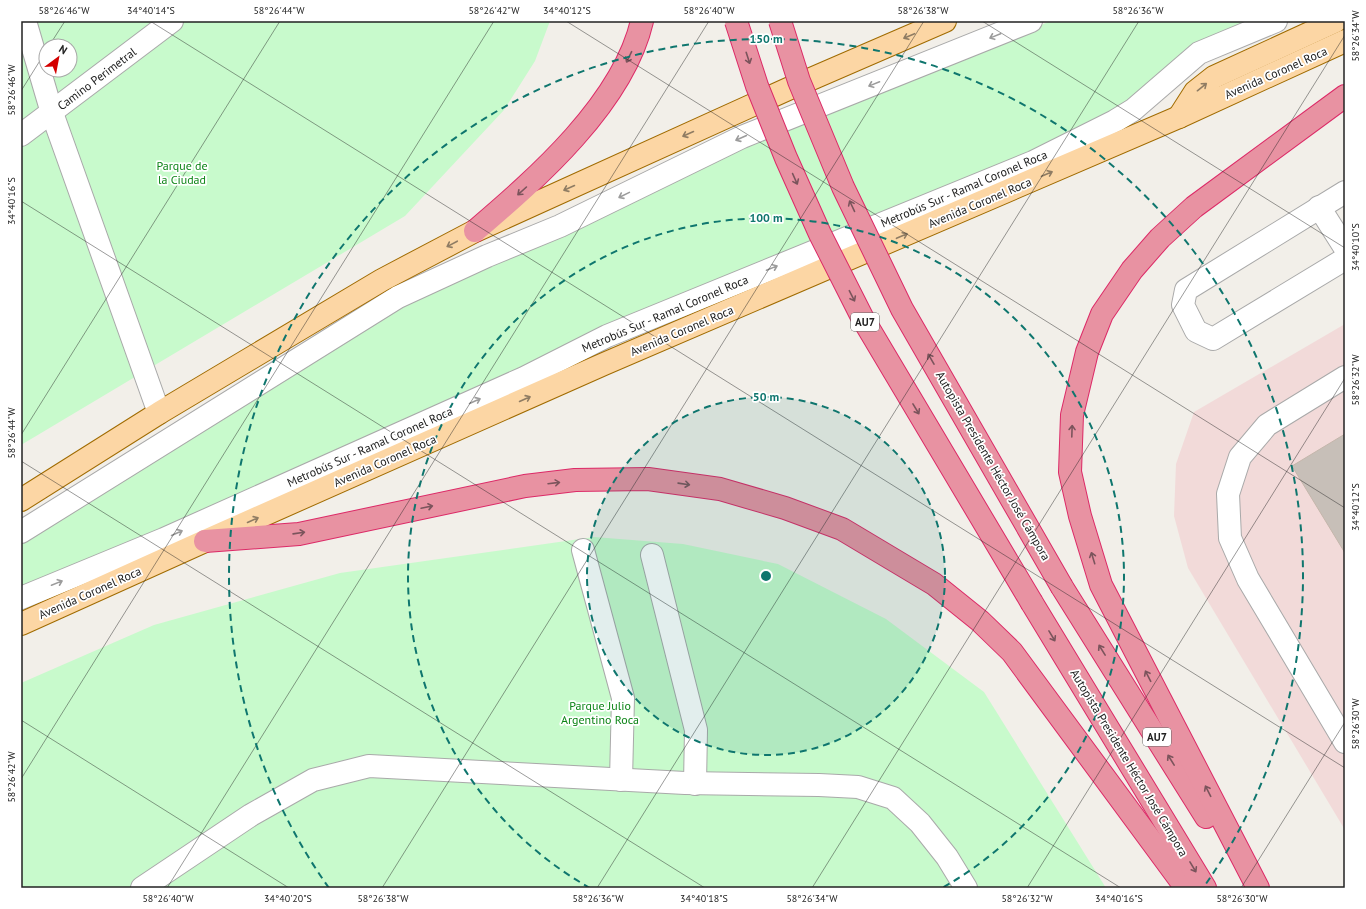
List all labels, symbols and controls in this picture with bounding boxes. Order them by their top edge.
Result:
text: 58°26'46"W [38,4,90,17]
text: 34°40'14"S [127,4,175,17]
text: 58°26'44"W [253,4,305,17]
text: 58°26'42"W [468,4,520,17]
text: 34°40'12"S [543,4,591,17]
text: 58°26'40"W [683,4,735,17]
text: 58°26'38"W [897,4,949,17]
text: 58°26'36"W [1112,4,1164,17]
text: 58°26'34"W [1349,10,1362,62]
text: 150 m [749,31,783,46]
one-way arrow [989,32,1001,40]
one-way arrow [903,33,915,41]
north arrow [38,38,78,78]
text: N [57,42,70,57]
street label: Avenida Coronel Roca [1222,43,1330,102]
street label: Camino Perimetral [54,44,139,113]
one-way arrow [625,51,632,63]
one-way arrow [745,51,752,64]
text: 58°26'46"W [5,64,18,116]
one-way arrow [869,81,881,88]
one-way arrow [1197,82,1207,91]
one-way arrow [682,131,694,139]
one-way arrow [735,135,747,142]
street label: Metrobús Sur - Ramal Coronel Roca [878,147,1049,231]
park label: Parque de la Ciudad [156,158,208,187]
one-way arrow [1040,170,1052,177]
one-way arrow [792,173,800,185]
street label: Avenida Coronel Roca [926,174,1034,231]
text: 34°40'16"S [5,177,18,225]
one-way arrow [564,185,576,192]
one-way arrow [517,186,527,195]
one-way arrow [618,192,630,199]
one-way arrow [848,201,855,213]
text: 100 m [749,210,783,225]
text: 34°40'10"S [1349,223,1362,271]
one-way arrow [895,232,907,239]
one-way arrow [446,240,458,248]
one-way arrow [766,264,778,272]
street label: Metrobús Sur - Ramal Coronel Roca [579,272,750,356]
one-way arrow [848,290,856,302]
street label: Avenida Coronel Roca [628,302,736,359]
road number: AU7 [851,313,879,331]
one-way arrow [926,353,934,365]
text: 58°26'32"W [1349,354,1362,406]
street label: Autopista Presidente Héctor José Cámpora [933,369,1054,563]
text: 50 m [753,389,779,404]
one-way arrow [519,395,531,402]
one-way arrow [468,396,480,404]
street label: Metrobús Sur - Ramal Coronel Roca [285,403,455,490]
one-way arrow [913,403,921,415]
text: 58°26'44"W [5,407,18,459]
one-way arrow [1068,425,1075,438]
street label: Avenida Coronel Roca [331,431,439,490]
one-way arrow [547,479,560,487]
one-way arrow [677,480,690,488]
text: 34°40'12"S [1349,483,1362,531]
one-way arrow [420,503,433,511]
one-way arrow [247,516,259,523]
one-way arrow [171,529,183,537]
one-way arrow [292,529,305,537]
one-way arrow [1089,552,1096,565]
street label: Avenida Coronel Roca [36,563,144,622]
centre of rings [759,569,773,583]
one-way arrow [51,579,63,587]
one-way arrow [1049,630,1057,642]
one-way arrow [1097,644,1105,656]
street label: Autopista Presidente Héctor José Cámpora [1067,666,1191,859]
one-way arrow [1144,670,1151,682]
park label: Parque Julio Argentino Roca [561,698,639,727]
text: 58°26'30"W [1349,698,1362,750]
road number: AU7 [1143,728,1171,746]
text: 58°26'42"W [5,751,18,803]
one-way arrow [1166,754,1174,766]
one-way arrow [1203,785,1211,797]
one-way arrow [1189,861,1197,873]
text: 58°26'40"W [142,892,194,905]
text: 34°40'20"S [264,892,312,905]
text: 58°26'38"W [357,892,409,905]
text: 58°26'36"W [572,892,624,905]
text: 34°40'18"S [680,892,728,905]
text: 58°26'34"W [786,892,838,905]
text: 58°26'32"W [1001,892,1053,905]
text: 34°40'16"S [1095,892,1143,905]
text: 58°26'30"W [1216,892,1268,905]

